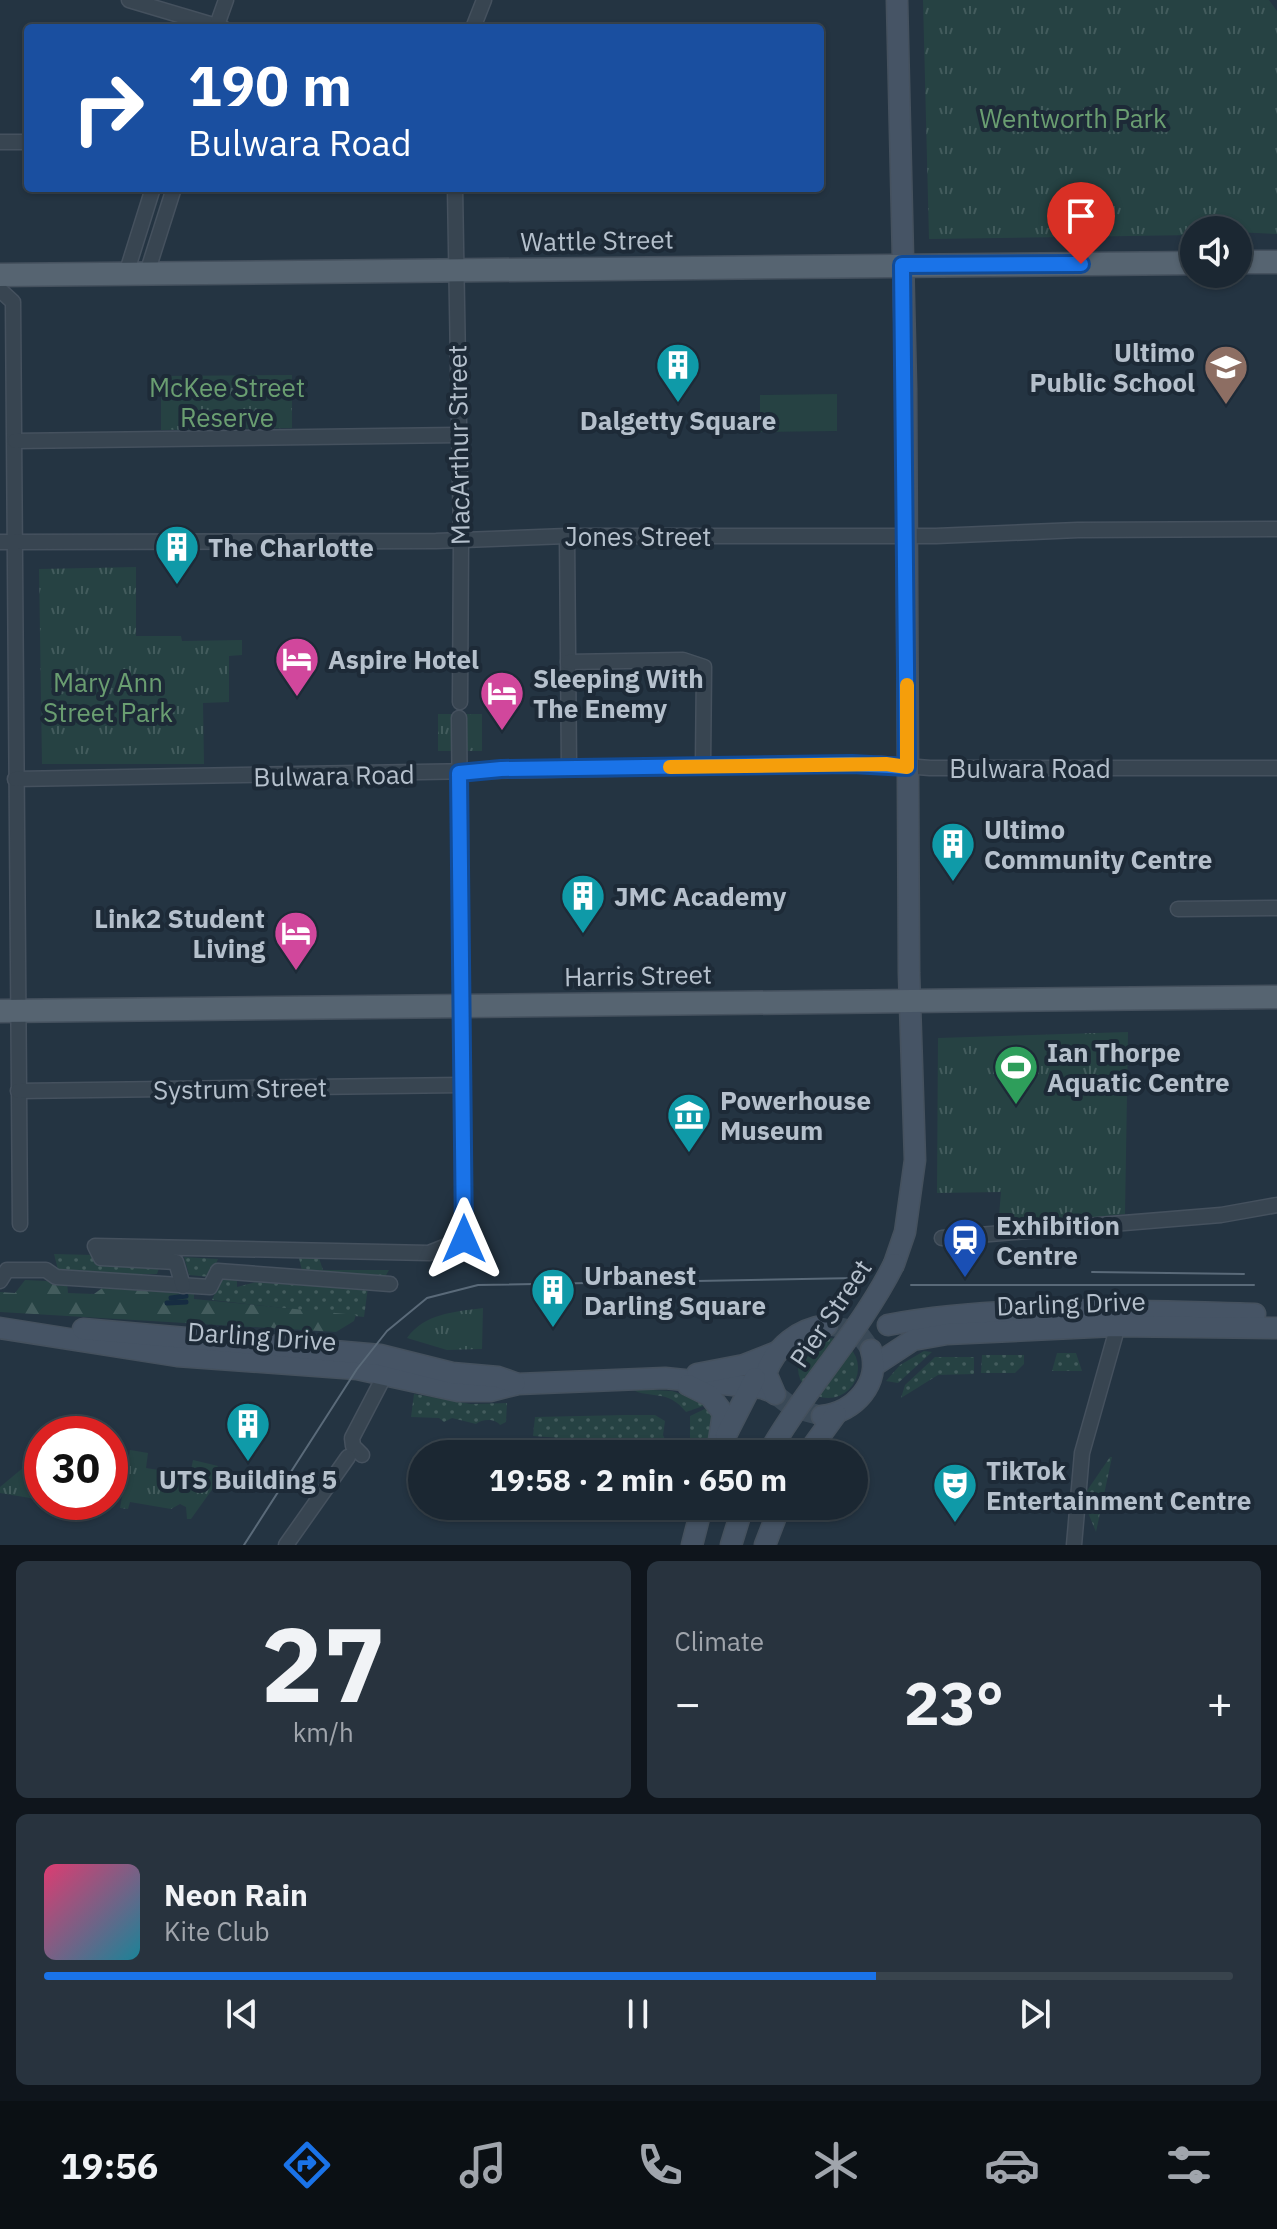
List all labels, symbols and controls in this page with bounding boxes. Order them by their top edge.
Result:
text: 190 m [188,49,352,121]
icon: right [56,56,160,160]
park label: Wentworth Park [979,101,1167,135]
text: Bulwara Road [188,119,412,166]
pin [1047,182,1115,264]
icon: arrive [1059,194,1103,238]
map controls [1180,216,1252,288]
button: sound [1180,216,1252,288]
street label: Wattle Street [520,222,674,258]
place label: Ultimo Public School [1029,335,1195,399]
building icon: Dalgetty Square [654,341,702,404]
school or university icon: Ultimo Public School [1202,343,1250,406]
street label: MacArthur Street [439,345,477,545]
park label: McKee Street Reserve [149,370,305,434]
place label: Dalgetty Square [580,403,776,437]
street label: Jones Street [565,519,711,553]
building icon: The Charlotte [153,523,201,586]
place label: The Charlotte [208,530,374,564]
hotel icon: Aspire Hotel [273,635,321,698]
place label: Aspire Hotel [328,642,479,676]
place label: Sleeping With The Enemy [533,661,704,725]
park label: Mary Ann Street Park [43,665,173,729]
hotel icon: Sleeping With The Enemy [478,669,526,732]
street label: Bulwara Road [949,751,1111,785]
street label: Bulwara Road [253,757,415,793]
place label: Ultimo Community Centre [984,812,1212,876]
building icon: Ultimo Community Centre [929,820,977,883]
building icon: JMC Academy [559,872,607,935]
place label: JMC Academy [614,879,786,913]
place label: Link2 Student Living [94,901,266,965]
hotel icon: Link2 Student Living [272,909,320,972]
street label: Harris Street [564,957,712,993]
place label: Ian Thorpe Aquatic Centre [1047,1035,1230,1099]
sports icon: Ian Thorpe Aquatic Centre [992,1043,1040,1106]
street label: Systrum Street [153,1069,327,1107]
place label: Powerhouse Museum [720,1083,871,1147]
museum icon: Powerhouse Museum [665,1091,713,1154]
position arrow [422,1197,506,1281]
place label: Exhibition Centre [996,1208,1120,1272]
station icon: Exhibition Centre [941,1216,989,1279]
street label: Pier Street [781,1252,879,1374]
place label: Urbanest Darling Square [584,1258,766,1322]
building icon: Urbanest Darling Square [529,1266,577,1329]
street label: Darling Drive [996,1283,1146,1323]
street label: Darling Drive [186,1314,338,1358]
building icon: UTS Building 5 [224,1400,272,1463]
speed limit sign: 30 [24,1416,128,1520]
place label: TikTok Entertainment Centre [986,1453,1251,1517]
text: 19:58 · 2 min · 650 m [489,1460,787,1499]
theatre icon: TikTok Entertainment Centre [931,1461,979,1524]
place label: UTS Building 5 [159,1462,337,1496]
text: 27 [261,1595,386,1731]
text: Climate [675,1624,764,1658]
text: 23° [904,1663,1004,1742]
text: − [675,1674,701,1731]
text: + [1207,1674,1233,1731]
text: km/h [293,1715,354,1749]
text: Neon Rain [164,1875,308,1914]
text: Kite Club [164,1914,269,1948]
icon: previous [220,1992,264,2036]
icon: pause [616,1992,660,2036]
icon: next [1013,1992,1057,2036]
icon: directions [279,2137,335,2193]
icon: music [455,2137,511,2193]
icon: phone [632,2137,688,2193]
icon: climate [808,2137,864,2193]
icon: car [984,2137,1040,2193]
icon: filters [1161,2137,1217,2193]
text: 19:56 [60,2142,158,2189]

